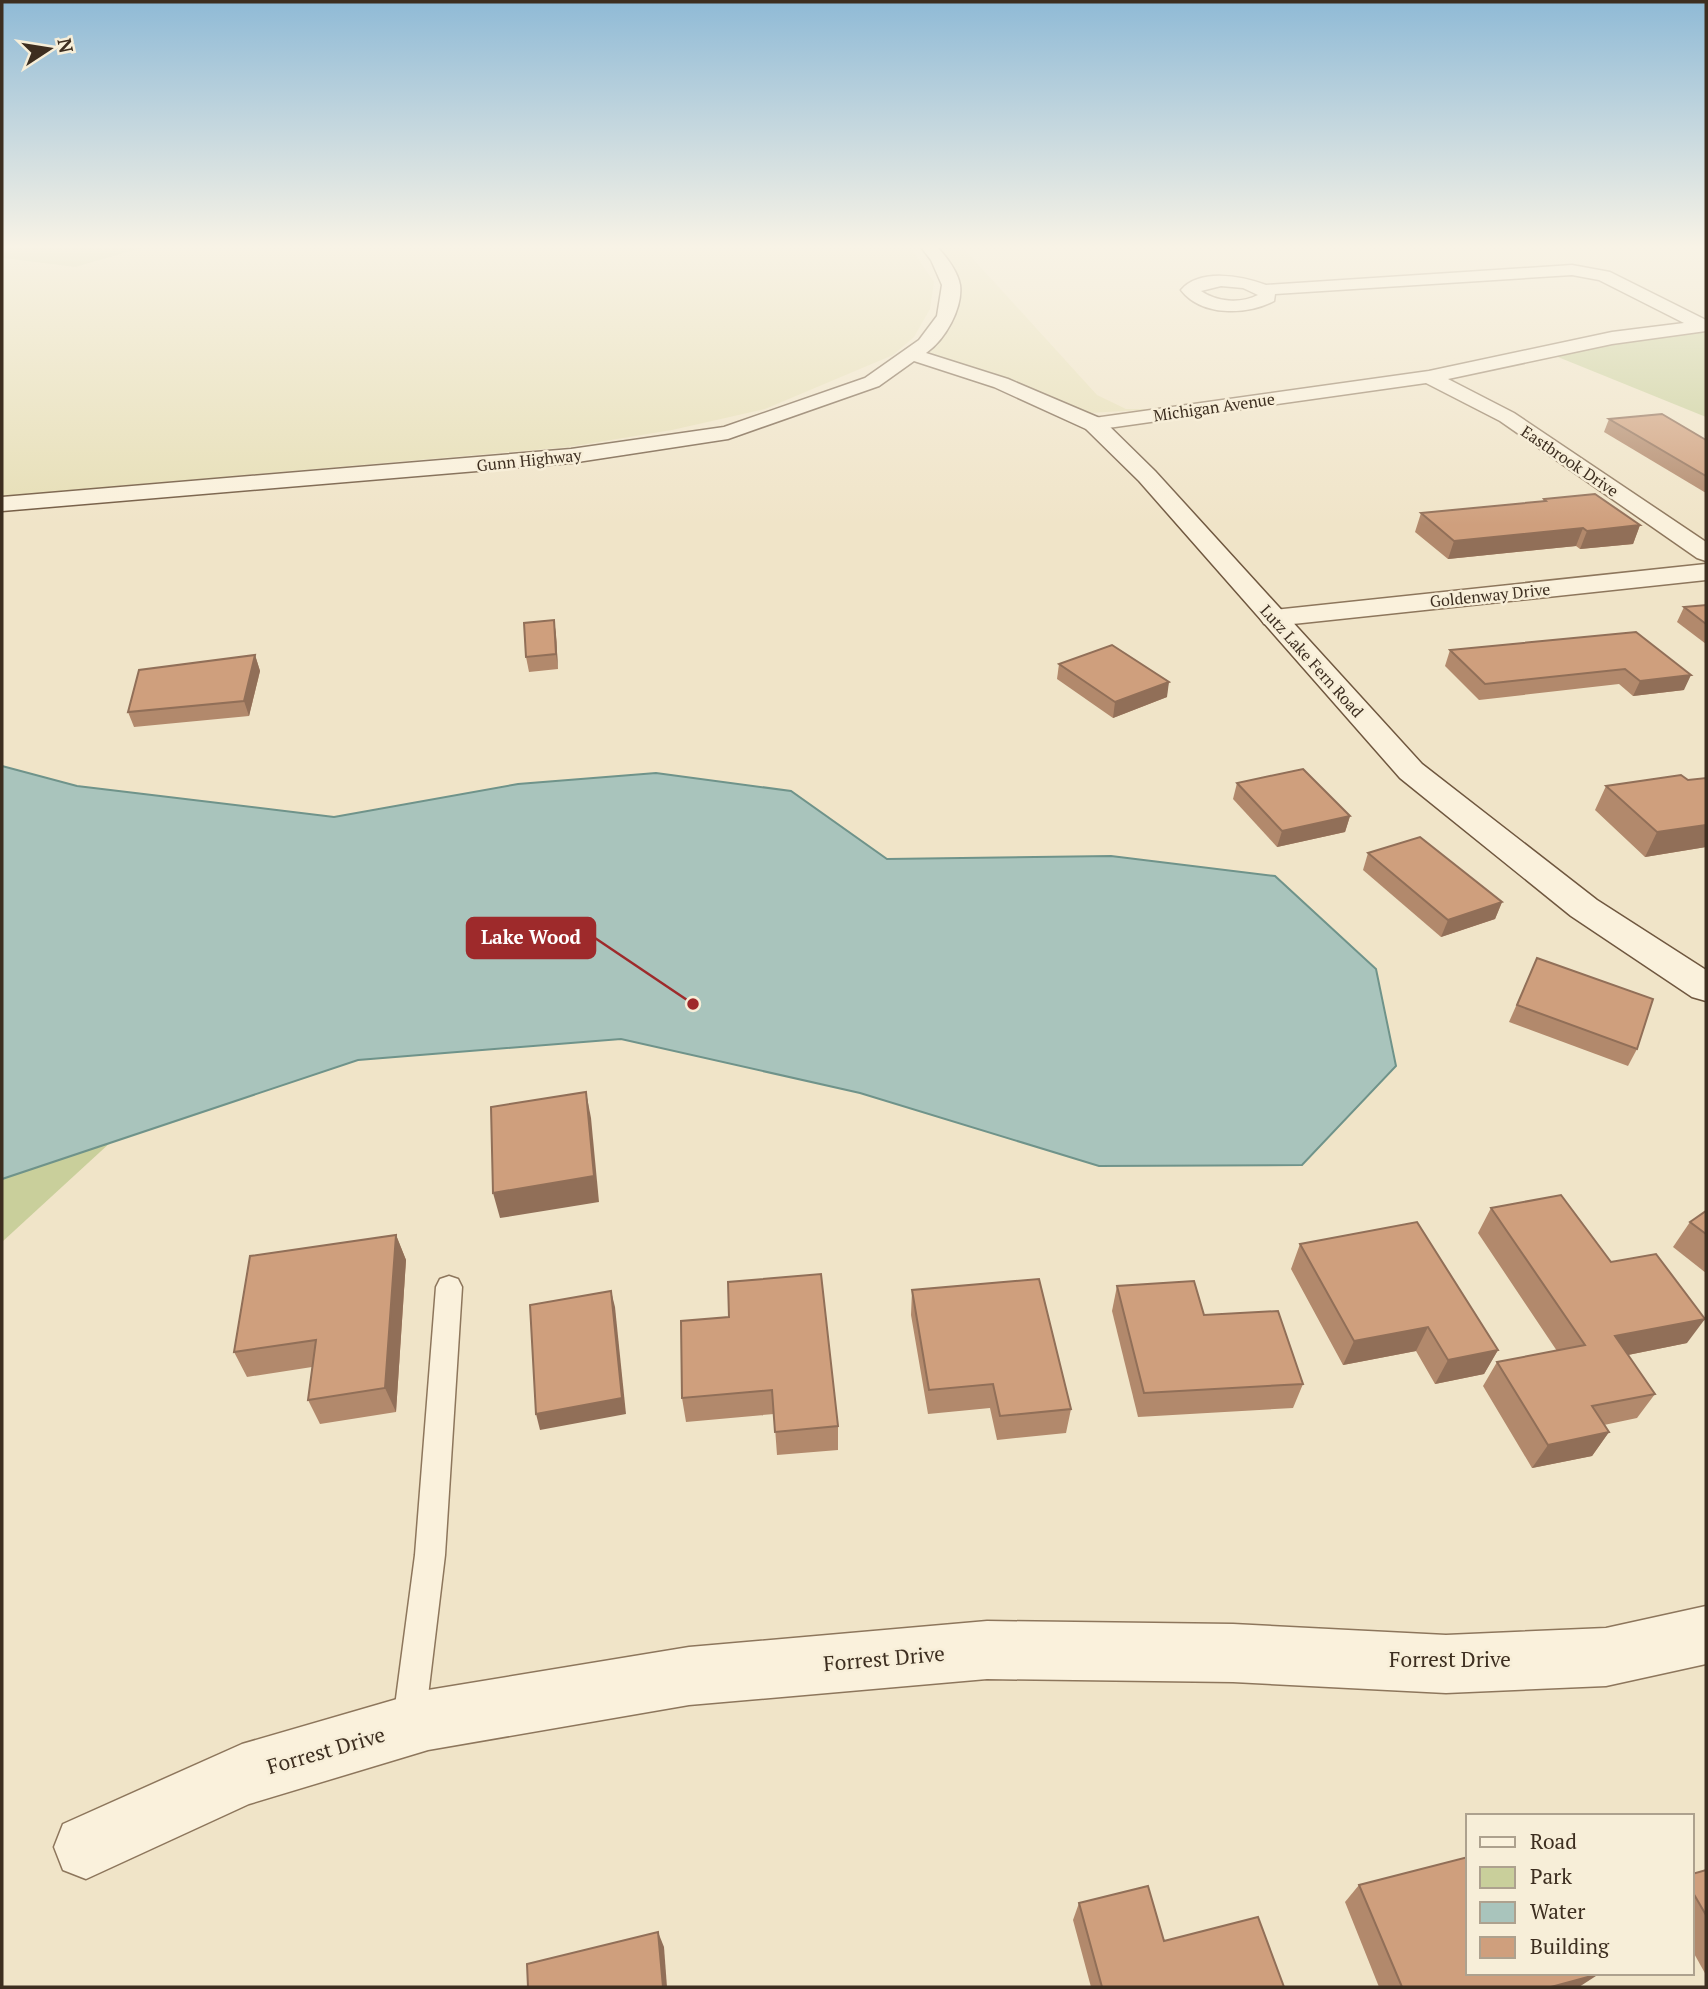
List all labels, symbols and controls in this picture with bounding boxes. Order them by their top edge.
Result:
north arrow [14,14,84,84]
text: N [52,36,80,56]
street label: Michigan Avenue [1152,388,1276,426]
street label: Eastbrook Drive [1517,420,1623,502]
street label: Gunn Highway [476,443,583,476]
street label: Goldenway Drive [1429,578,1551,612]
street label: Lutz Lake Fern Road [1256,600,1369,722]
callout: Lake Wood [467,918,595,958]
text: Lake Wood [481,924,582,949]
street label: Forrest Drive [822,1639,946,1677]
street label: Forrest Drive [1389,1645,1511,1673]
street label: Forrest Drive [263,1720,388,1780]
legend [1466,1814,1694,1975]
text: Road [1530,1827,1577,1855]
text: Park [1530,1862,1572,1890]
text: Water [1530,1897,1585,1925]
text: Building [1530,1932,1610,1960]

